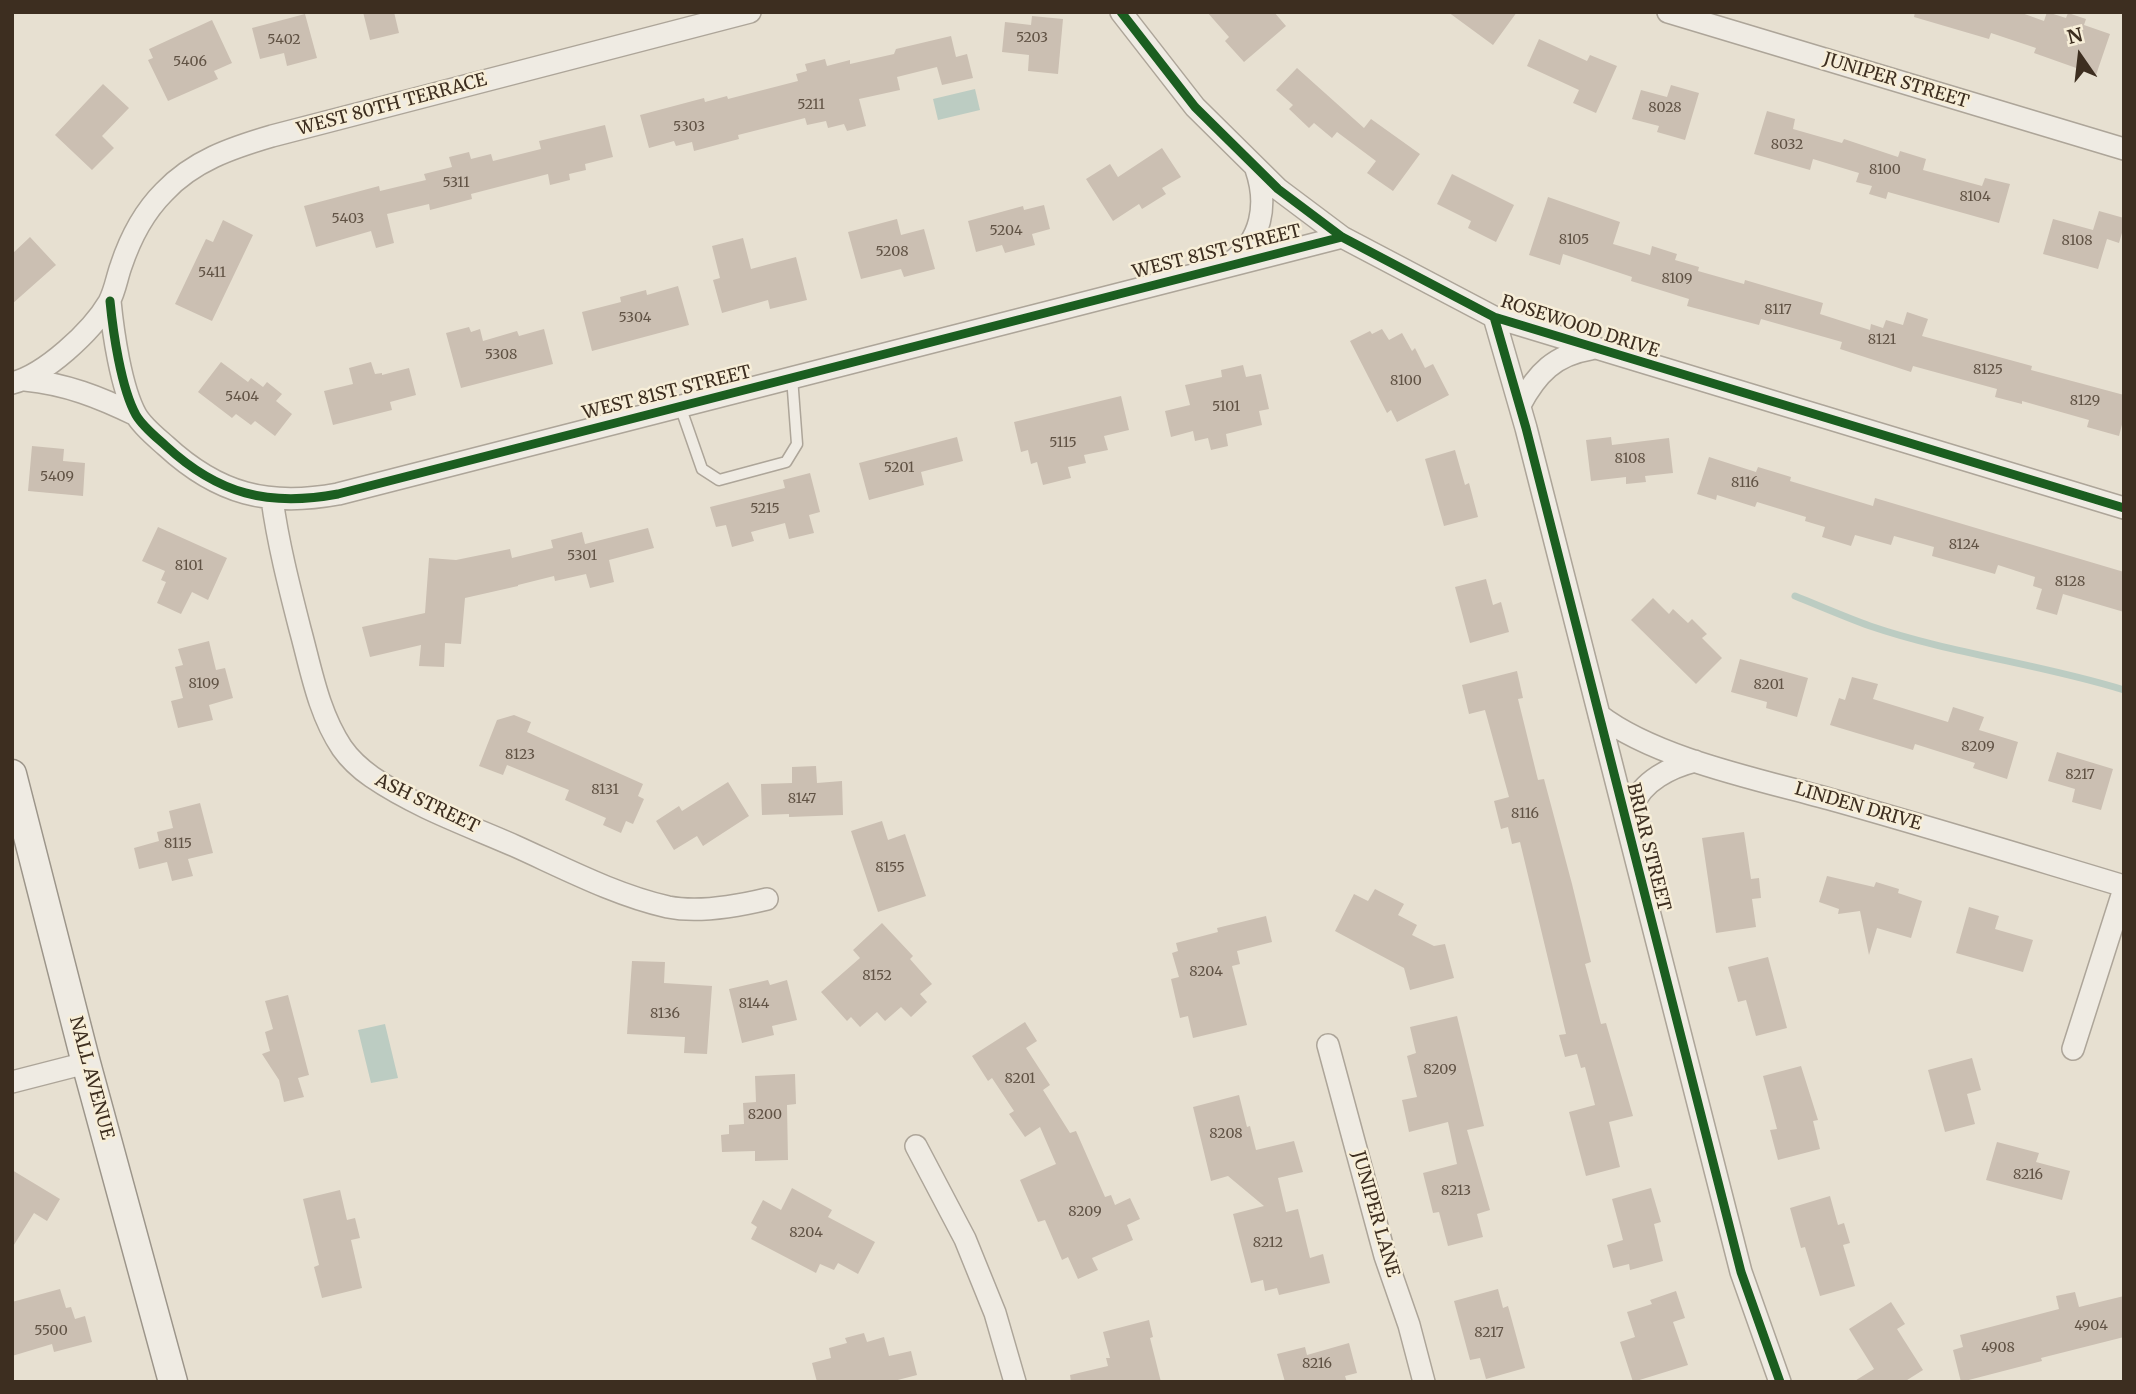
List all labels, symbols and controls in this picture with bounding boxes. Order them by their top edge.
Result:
north arrow [2045,21,2115,91]
text: N [2065,22,2085,49]
house number: 5203 [1016,30,1048,46]
house number: 5402 [267,32,301,48]
street label: JUNIPER STREET [1821,49,1971,113]
house number: 5406 [173,54,207,70]
street label: WEST 80TH TERRACE [295,69,489,141]
house number: 5211 [797,97,825,113]
house number: 8028 [1648,100,1682,116]
house number: 5303 [673,119,705,135]
house number: 8032 [1771,137,1803,153]
house number: 8100 [1869,162,1901,178]
house number: 5311 [442,175,470,191]
house number: 8104 [1959,189,1991,205]
house number: 5403 [332,211,364,227]
street label: WEST 81ST STREET [1130,221,1304,283]
house number: 5204 [989,223,1023,239]
house number: 8105 [1559,232,1589,248]
house number: 8108 [2062,233,2092,249]
house number: 5208 [876,244,908,260]
house number: 5411 [198,265,226,281]
house number: 8109 [1661,271,1693,287]
street label: ROSEWOOD DRIVE [1498,291,1662,363]
house number: 8117 [1764,302,1792,318]
house number: 5304 [619,310,651,326]
house number: 8121 [1868,332,1896,348]
house number: 5308 [485,347,517,363]
street label: WEST 81ST STREET [580,362,754,424]
house number: 8125 [1973,362,2003,378]
house number: 8100 [1390,373,1422,389]
house number: 5404 [225,389,259,405]
house number: 8129 [2070,393,2100,409]
house number: 5101 [1212,399,1240,415]
house number: 5115 [1049,435,1077,451]
house number: 8108 [1615,451,1645,467]
house number: 5201 [884,460,914,476]
house number: 5409 [40,469,74,485]
house number: 8116 [1731,475,1759,491]
house number: 5215 [750,501,780,517]
house number: 8124 [1949,537,1979,553]
house number: 5301 [567,548,597,564]
house number: 8101 [175,558,203,574]
house number: 8128 [2055,574,2085,590]
house number: 8109 [188,676,220,692]
house number: 8201 [1754,677,1784,693]
house number: 8209 [1961,739,1995,755]
house number: 8123 [505,747,535,763]
house number: 8217 [2065,767,2095,783]
street label: ASH STREET [372,770,482,838]
street label: LINDEN DRIVE [1792,779,1924,835]
street label: BRIAR STREET [1622,781,1674,913]
house number: 8131 [591,782,619,798]
house number: 8147 [788,791,816,807]
house number: 8116 [1511,806,1539,822]
house number: 8115 [164,836,192,852]
house number: 8155 [875,860,905,876]
house number: 8204 [1189,964,1223,980]
house number: 8152 [862,968,892,984]
house number: 8144 [739,996,769,1012]
house number: 8136 [650,1006,680,1022]
street label: NALL AVENUE [64,1014,118,1142]
house number: 8209 [1423,1062,1457,1078]
house number: 8201 [1005,1071,1035,1087]
house number: 8200 [748,1107,782,1123]
house number: 8208 [1209,1126,1243,1142]
street label: JUNIPER LANE [1347,1149,1403,1279]
house number: 8216 [2013,1167,2043,1183]
house number: 8213 [1441,1183,1471,1199]
house number: 8209 [1068,1204,1102,1220]
house number: 8204 [789,1225,823,1241]
house number: 8212 [1253,1235,1283,1251]
house number: 4904 [2074,1318,2108,1334]
house number: 5500 [34,1323,68,1339]
house number: 8217 [1474,1325,1504,1341]
house number: 4908 [1981,1340,2015,1356]
house number: 8216 [1302,1356,1332,1372]

